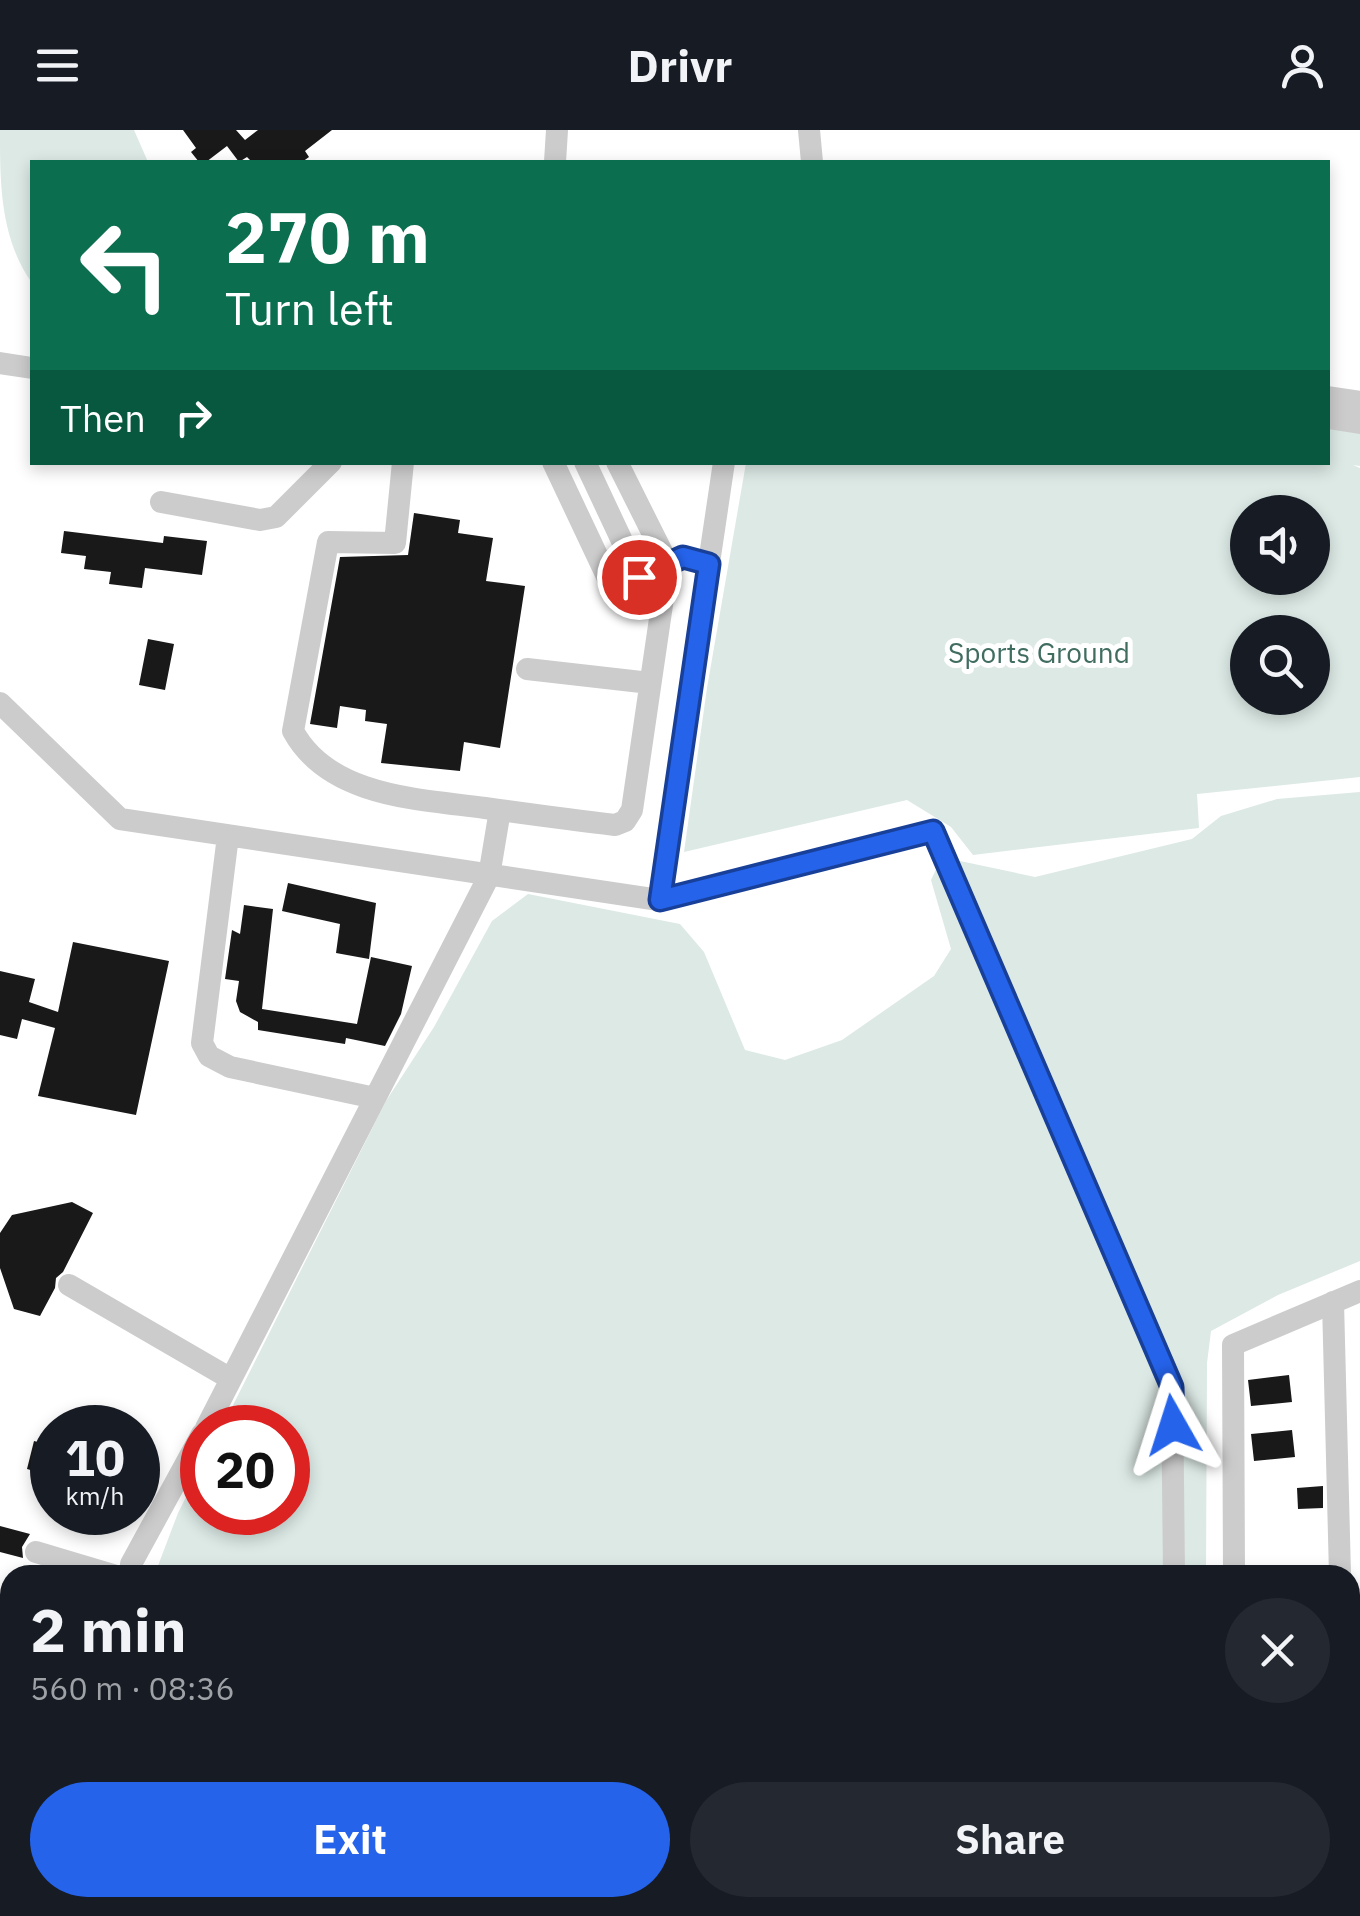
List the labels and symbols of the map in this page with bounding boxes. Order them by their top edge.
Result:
pin [597,535,682,620]
park label: Sports Ground [948,634,1130,671]
position arrow [1121,1373,1225,1477]
speed limit sign: 20 [180,1405,310,1535]

